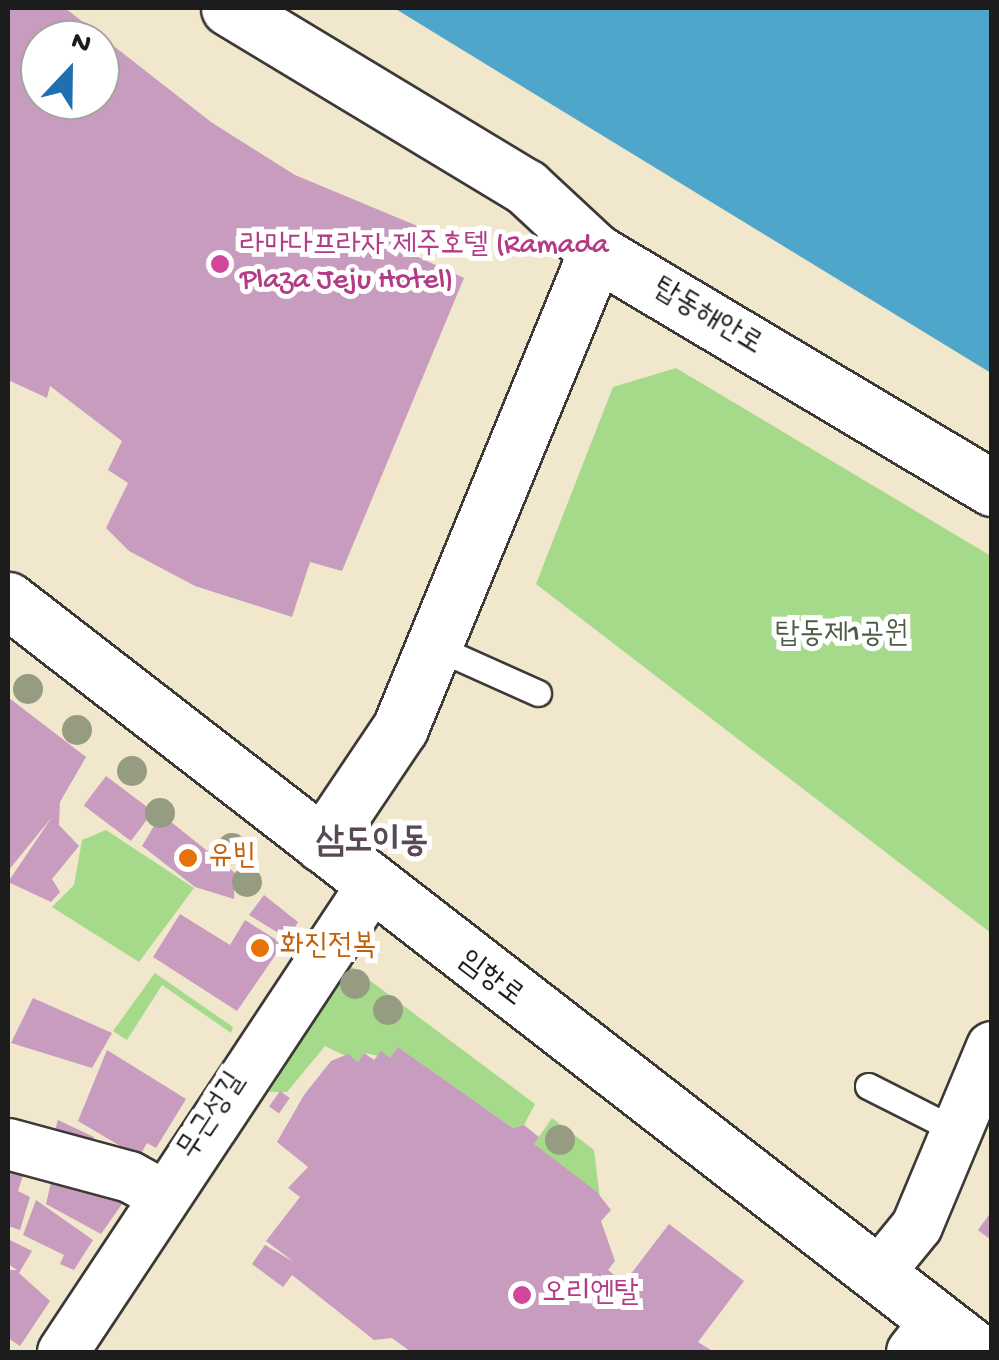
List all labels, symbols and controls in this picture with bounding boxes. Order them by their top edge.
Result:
north arrow [20,20,120,120]
text: N [66,25,95,62]
place label: 라마다프라자 제주호텔 (Ramada Plaza Jeju Hotel) [240,229,609,300]
marker: 라마다프라자 제주호텔 (Ramada Plaza Jeju Hotel) [209,253,231,275]
street label: 탑동해안로 [646,271,768,365]
park label: 탑동제1공원 [776,618,908,654]
district label: 삼도이동 [316,823,428,865]
place label: 유빈 [208,840,256,876]
marker: 유빈 [177,847,199,869]
place label: 화진전복 [280,930,377,966]
marker: 화진전복 [249,937,271,959]
street label: 임항로 [450,944,530,1016]
street label: 무근성길 [172,1067,254,1167]
place label: 오리엔탈 [542,1277,639,1313]
marker: 오리엔탈 [511,1284,533,1306]

